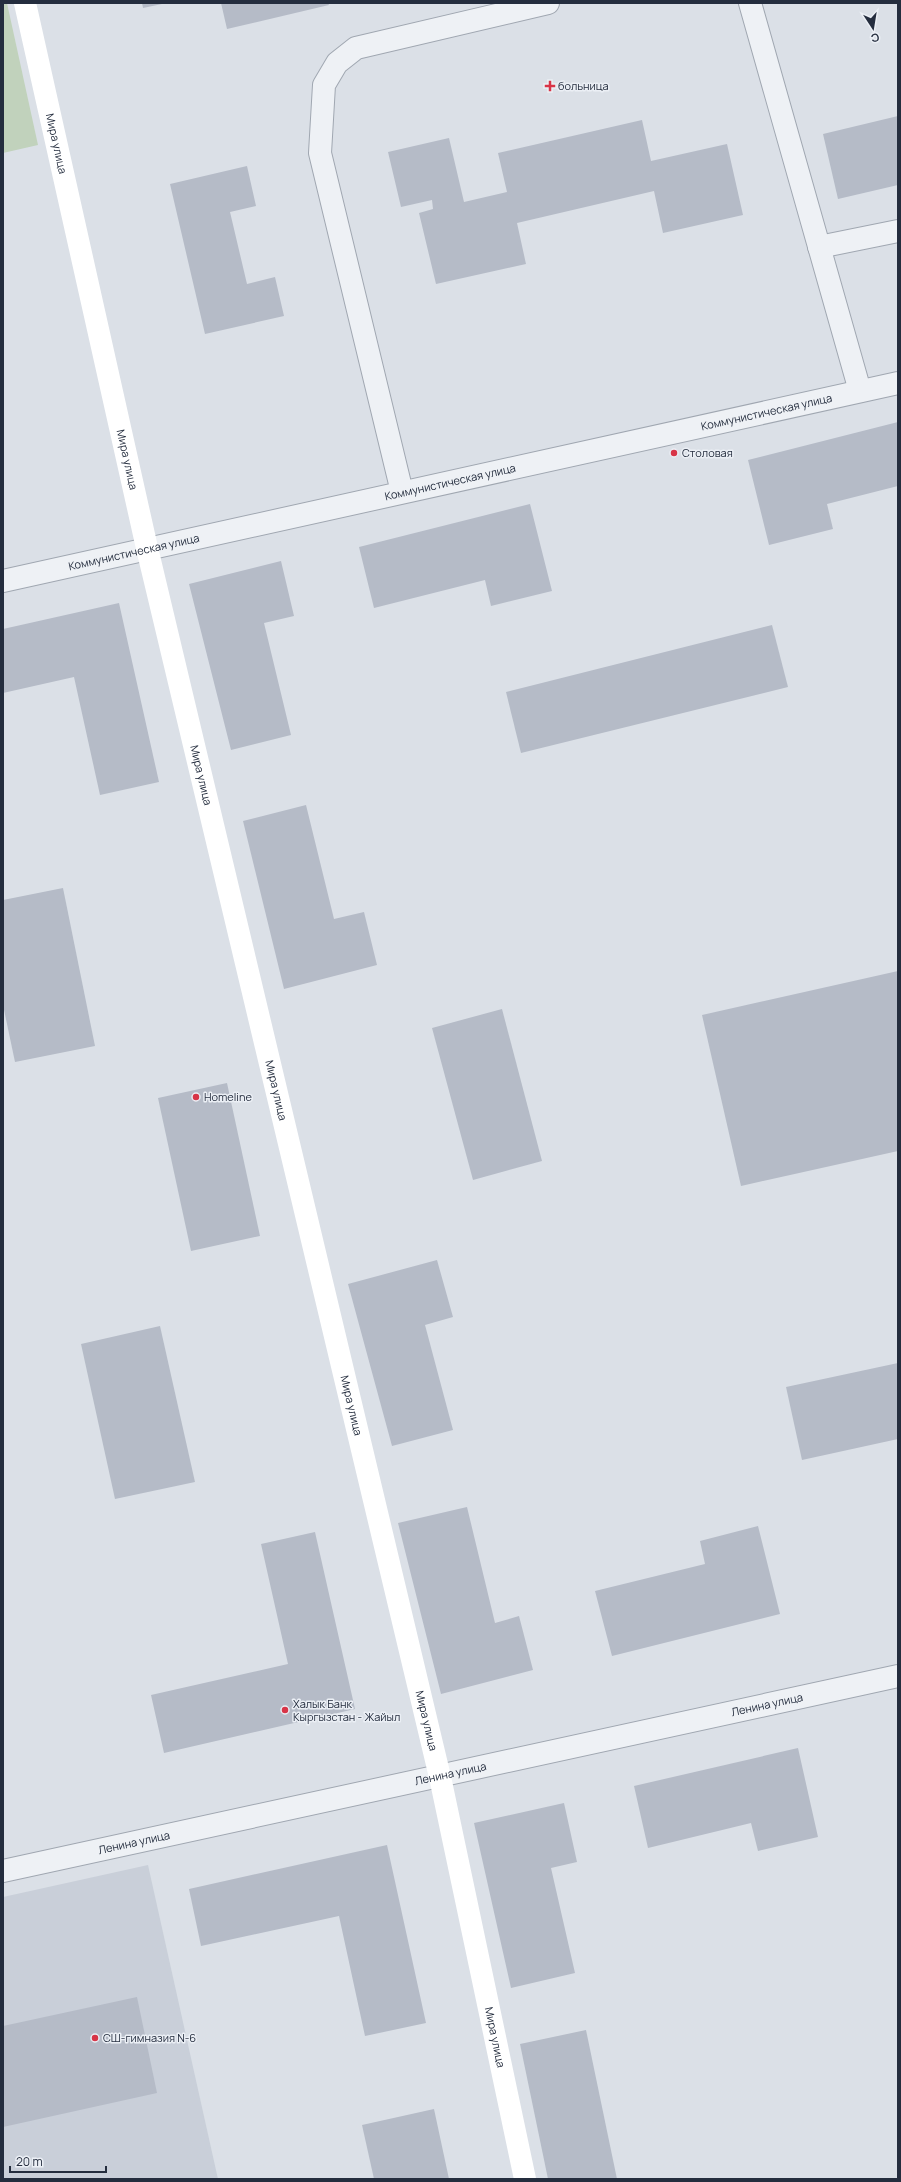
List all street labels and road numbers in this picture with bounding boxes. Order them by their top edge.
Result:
street label: Мира улица [43,112,71,175]
street label: Коммунистическая улица [700,390,833,433]
street label: Мира улица [114,428,142,491]
street label: Коммунистическая улица [383,460,517,503]
street label: Коммунистическая улица [67,530,201,573]
street label: Мира улица [187,743,216,807]
street label: Мира улица [262,1059,291,1122]
street label: Мира улица [337,1374,366,1437]
street label: Мира улица [413,1689,441,1752]
street label: Ленина улица [730,1689,804,1719]
street label: Ленина улица [413,1758,488,1788]
street label: Ленина улица [97,1827,171,1857]
street label: Мира улица [482,2006,509,2069]

